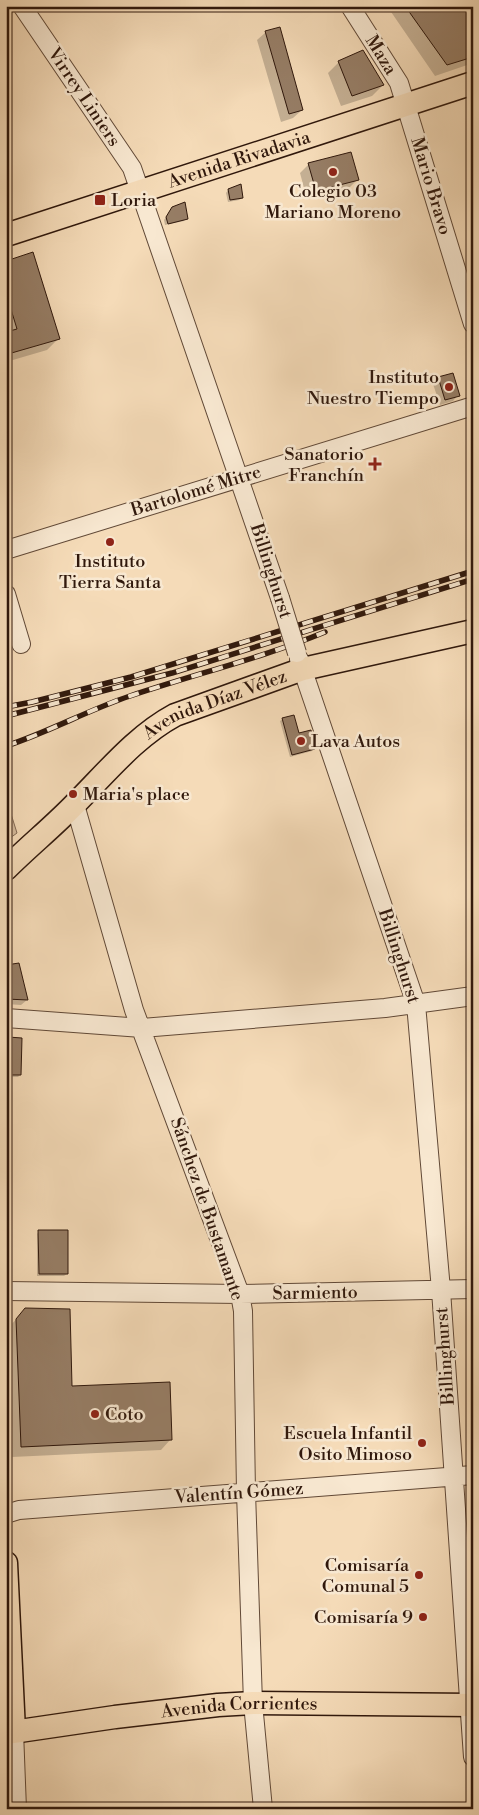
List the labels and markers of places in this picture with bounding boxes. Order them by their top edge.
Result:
marker: Colegio 03 Mariano Moreno [327,166,339,178]
place label: Colegio 03 Mariano Moreno [265,180,401,224]
place label: Loria [111,189,157,212]
marker: Loria [93,193,107,207]
place label: Instituto Nuestro Tiempo [307,366,439,410]
marker: Instituto Nuestro Tiempo [443,381,455,393]
place label: Sanatorio Franchín [284,443,364,487]
marker: Sanatorio Franchín [368,457,382,471]
marker: Instituto Tierra Santa [104,536,116,548]
place label: Instituto Tierra Santa [59,550,162,594]
place label: Lava Autos [311,730,400,753]
marker: Lava Autos [295,735,307,747]
place label: Maria's place [83,783,190,806]
marker: Maria's place [67,788,79,800]
place label: Coto [105,1403,144,1426]
marker: Coto [89,1408,101,1420]
place label: Escuela Infantil Osito Mimoso [284,1422,413,1466]
marker: Escuela Infantil Osito Mimoso [416,1437,428,1449]
place label: Comisaría Comunal 5 [322,1554,410,1598]
marker: Comisaría Comunal 5 [413,1569,425,1581]
place label: Comisaría 9 [314,1606,413,1629]
marker: Comisaría 9 [417,1611,429,1623]

